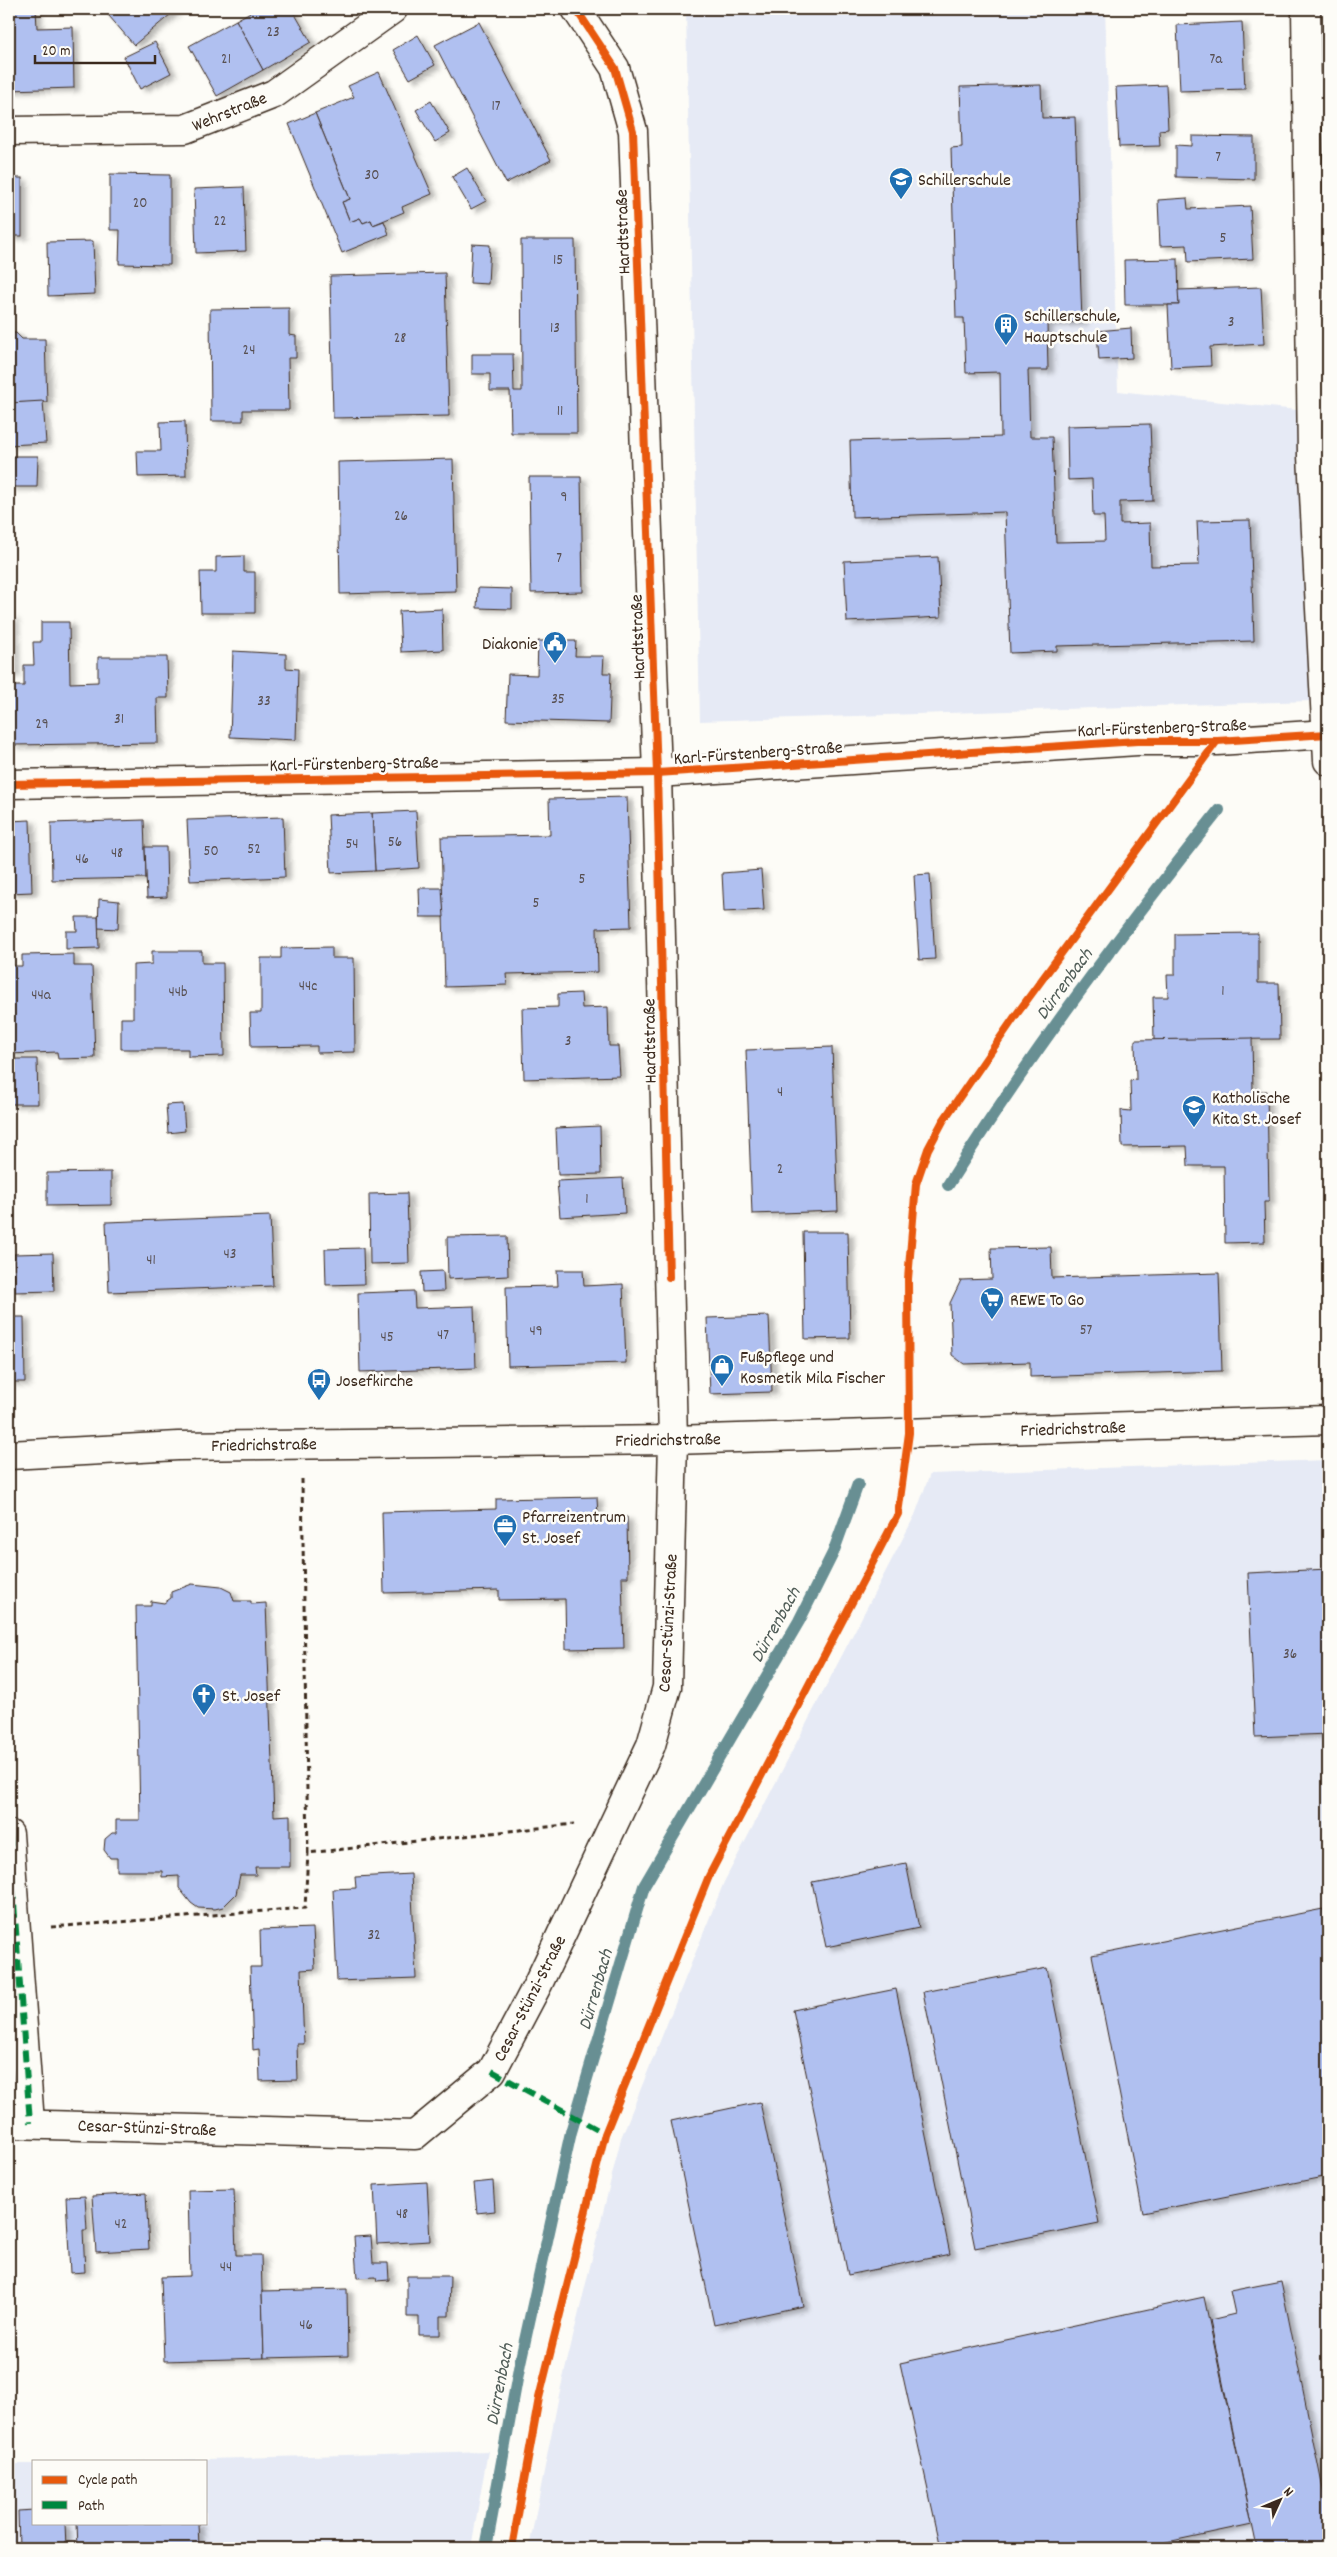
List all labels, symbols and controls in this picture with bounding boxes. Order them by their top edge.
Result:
house number: 23 [266,22,280,44]
scale bar [35,32,155,64]
text: 20 m [42,41,70,63]
house number: 21 [221,49,231,71]
house number: 7a [1210,49,1223,71]
street label: Wehrstraße [189,87,271,140]
house number: 17 [491,96,501,118]
house number: 7 [1215,147,1221,169]
house number: 30 [365,165,379,187]
school or university icon: Schillerschule [888,166,914,200]
place label: Schillerschule [918,169,1011,194]
street label: Hardtstraße [611,189,638,275]
house number: 20 [133,193,147,215]
house number: 22 [213,211,227,233]
house number: 5 [1220,228,1227,250]
house number: 15 [553,250,563,272]
place label: Schillerschule, Hauptschule [1024,305,1120,351]
building icon: Schillerschule, Hauptschule [993,312,1019,346]
house number: 3 [1228,312,1234,334]
house number: 13 [550,318,560,340]
house number: 28 [394,328,406,350]
house number: 24 [243,340,255,362]
house number: 11 [557,401,563,423]
house number: 9 [561,487,567,509]
house number: 26 [394,506,408,528]
house number: 7 [556,548,562,570]
street label: Hardtstraße [626,594,653,680]
public building icon: Diakonie [542,630,568,664]
place label: Diakonie [482,633,538,658]
house number: 35 [551,689,565,711]
house number: 33 [257,691,271,713]
house number: 31 [114,709,124,731]
house number: 29 [35,714,49,736]
street label: Karl-Fürstenberg-Straße [1077,714,1247,745]
street label: Karl-Fürstenberg-Straße [673,736,844,773]
street label: Karl-Fürstenberg-Straße [269,752,439,779]
house number: 56 [388,832,402,854]
house number: 54 [345,834,359,856]
house number: 52 [247,839,261,861]
house number: 50 [203,841,219,863]
house number: 48 [111,843,123,865]
house number: 46 [75,849,89,871]
house number: 5 [579,869,586,891]
house number: 5 [533,893,540,915]
water label: Dürrenbach [1031,943,1102,1026]
house number: 44c [299,976,317,998]
house number: 1 [1221,981,1225,1003]
house number: 44b [169,982,187,1004]
house number: 44a [31,985,52,1007]
street label: Hardtstraße [638,998,665,1084]
house number: 3 [565,1031,571,1053]
house number: 4 [777,1082,783,1104]
place label: Katholische Kita St. Josef [1212,1087,1302,1133]
school or university icon: Katholische Kita St. Josef [1181,1094,1207,1128]
house number: 2 [777,1159,783,1181]
house number: 1 [585,1189,589,1211]
house number: 43 [224,1244,236,1266]
house number: 41 [146,1250,156,1272]
supermarket icon: REWE To Go [979,1286,1005,1320]
place label: REWE To Go [1010,1289,1084,1314]
house number: 57 [1080,1320,1093,1342]
house number: 49 [529,1321,543,1343]
house number: 47 [437,1325,449,1347]
house number: 45 [380,1327,394,1349]
place label: Fußpflege und Kosmetik Mila Fischer [740,1346,886,1392]
shop icon: Fußpflege und Kosmetik Mila Fischer [709,1353,735,1387]
bus stop icon: Josefkirche [306,1367,332,1401]
place label: Josefkirche [336,1370,413,1395]
street label: Friedrichstraße [1020,1416,1126,1445]
street label: Friedrichstraße [615,1428,721,1455]
street label: Friedrichstraße [211,1433,317,1460]
place label: Pfarreizentrum St. Josef [522,1506,626,1552]
office icon: Pfarreizentrum St. Josef [492,1513,518,1547]
street label: Cesar-Stünzi-Straße [653,1553,686,1693]
water label: Dürrenbach [745,1582,810,1668]
house number: 36 [1283,1644,1297,1666]
church icon: St. Josef [191,1682,217,1716]
place label: St. Josef [222,1685,281,1710]
house number: 32 [367,1925,381,1947]
street label: Cesar-Stünzi-Straße [489,1932,574,2067]
water label: Dürrenbach [573,1945,622,2033]
street label: Cesar-Stünzi-Straße [77,2115,217,2144]
house number: 48 [396,2204,408,2226]
house number: 42 [115,2214,127,2236]
house number: 44 [220,2257,232,2279]
house number: 46 [299,2315,313,2337]
water label: Dürrenbach [480,2340,523,2428]
legend [32,2460,208,2524]
text: Cycle path [78,2470,138,2492]
north arrow [1254,2474,1304,2524]
text: N [1278,2483,1298,2502]
text: Path [78,2496,104,2518]

